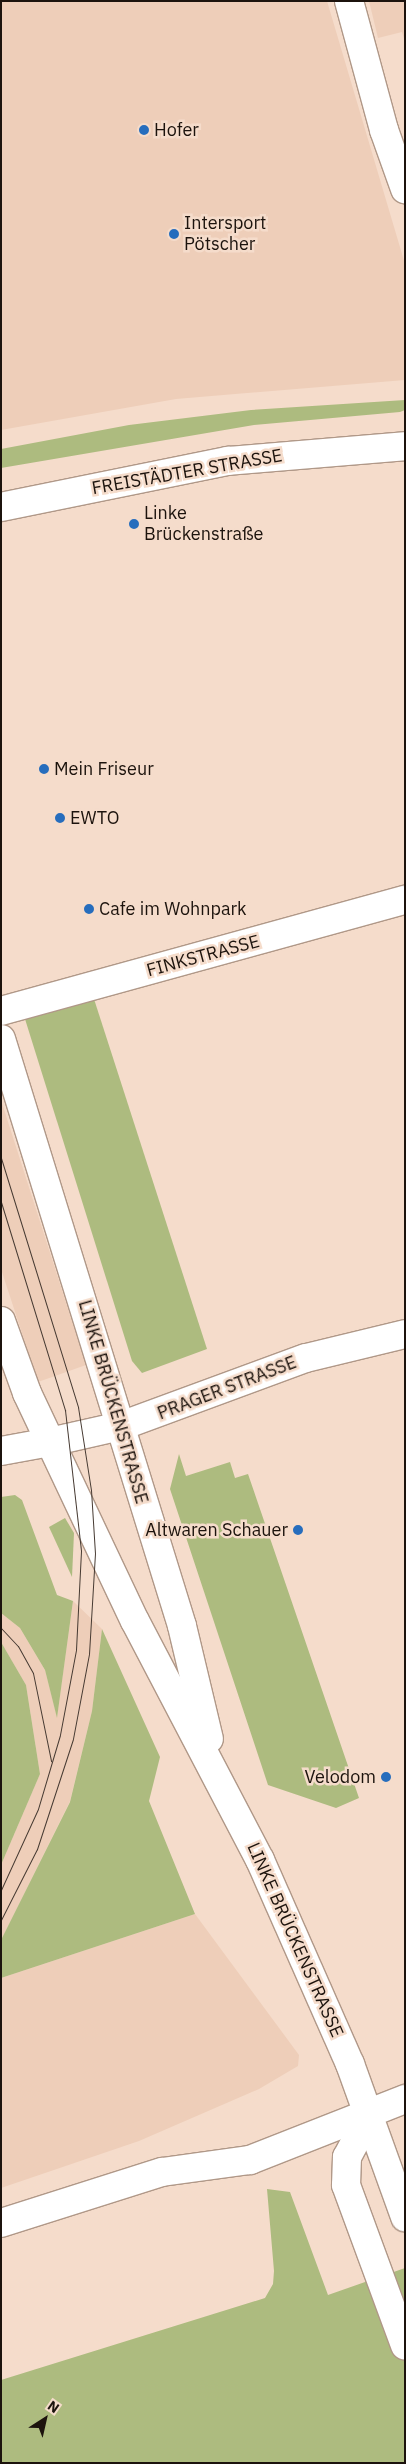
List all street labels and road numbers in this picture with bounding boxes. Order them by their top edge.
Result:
street label: FREISTÄDTER STRASSE [90,445,284,499]
street label: FINKSTRASSE [144,931,262,981]
street label: LINKE BRÜCKENSTRASSE [74,1298,152,1506]
street label: PRAGER STRASSE [154,1352,300,1424]
street label: LINKE BRÜCKENSTRASSE [242,1839,348,2041]

